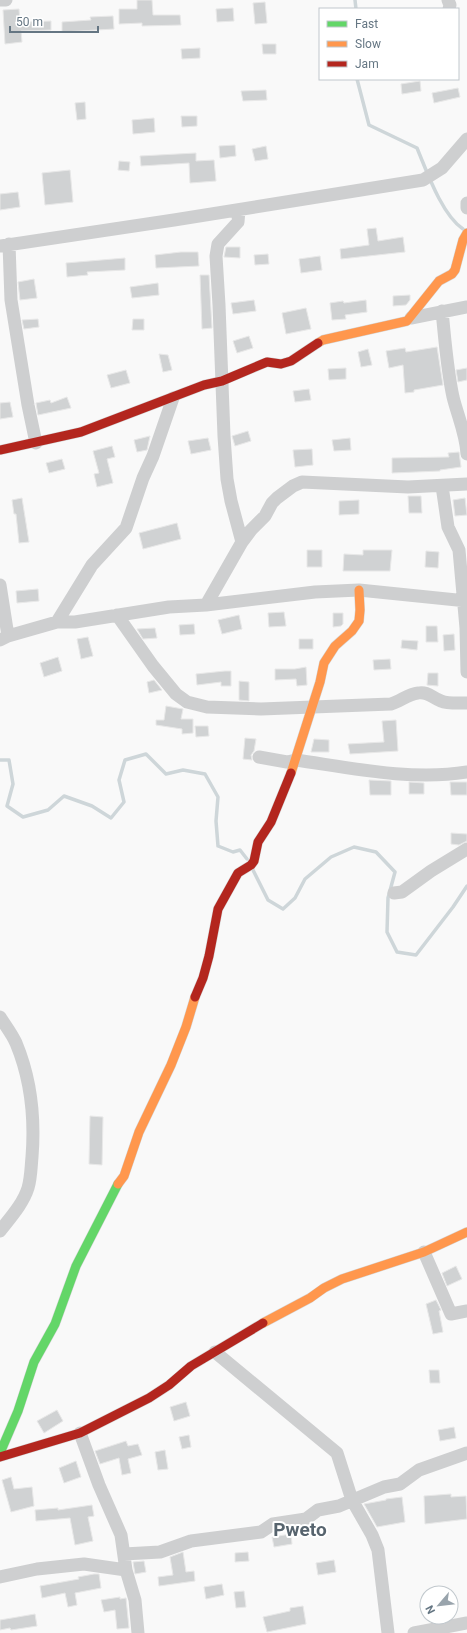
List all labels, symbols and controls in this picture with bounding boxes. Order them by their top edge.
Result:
scale bar [10,8,98,34]
legend [319,8,459,80]
text: 50 m [16,15,43,29]
text: Fast [355,17,378,31]
text: Slow [355,37,381,51]
text: Jam [355,57,379,71]
district label: Pweto [273,1518,327,1541]
north arrow [419,1585,459,1625]
text: N [423,1603,438,1616]

